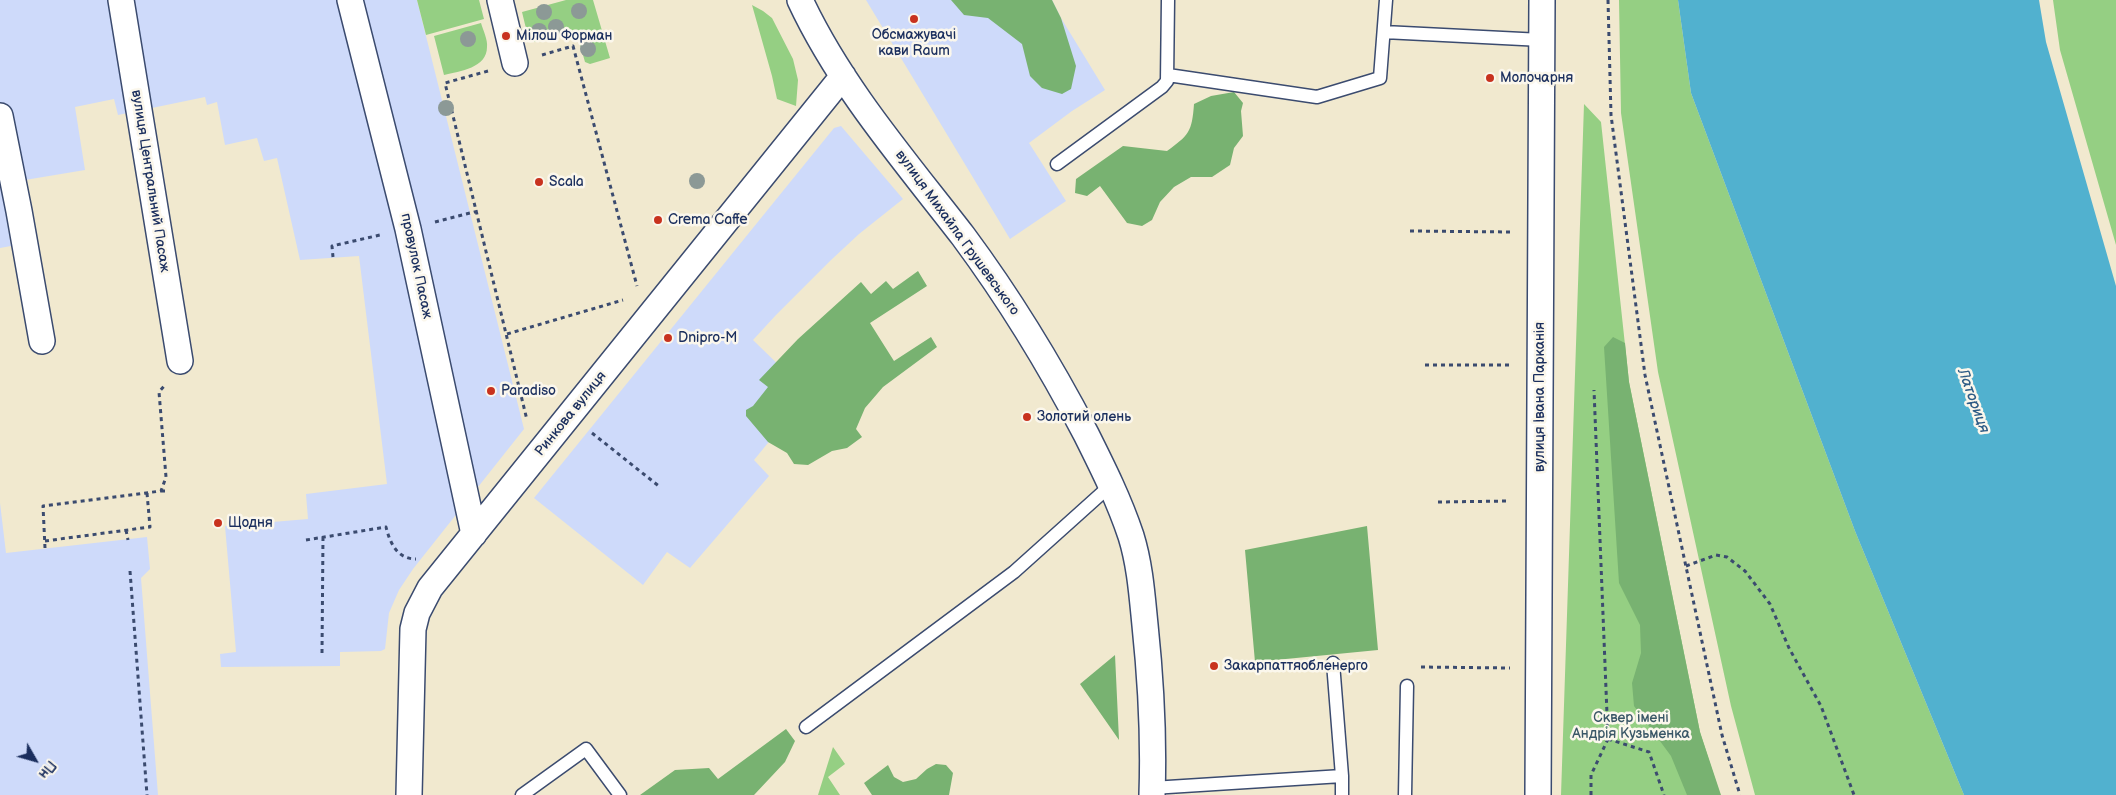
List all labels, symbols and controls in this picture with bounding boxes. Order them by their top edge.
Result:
marker: Обсмажувачі кави Raum [908,13,920,25]
place label: Обсмажувачі кави Raum [872,27,956,59]
place label: Мілош Форман [516,28,612,44]
marker: Мілош Форман [500,30,512,42]
place label: Молочарня [1500,70,1573,86]
marker: Молочарня [1484,72,1496,84]
street label: вулиця Центральний Пасаж [127,89,173,273]
street label: вулиця Михайла Грушевського [891,147,1023,319]
place label: Scala [549,174,584,190]
marker: Scala [533,176,545,188]
street label: провулок Пасаж [397,212,435,320]
place label: Crema Caffe [668,212,748,228]
marker: Crema Caffe [652,214,664,226]
street label: вулиця Івана Парканія [1532,322,1548,472]
place label: Dnipro-M [678,330,737,346]
marker: Dnipro-M [662,332,674,344]
water label: Латориця [1953,366,1993,436]
street label: Ринкова вулиця [532,368,610,460]
place label: Paradiso [501,383,556,399]
marker: Paradiso [485,385,497,397]
place label: Золотий олень [1037,409,1131,425]
marker: Золотий олень [1021,411,1033,423]
place label: Щодня [228,515,273,531]
marker: Щодня [212,517,224,529]
place label: Закарпаттяобленерго [1224,658,1368,674]
marker: Закарпаттяобленерго [1208,660,1220,672]
park label: Сквер імені Андрія Кузьменка [1572,710,1690,742]
north arrow [10,735,60,785]
text: Пн [35,757,60,782]

